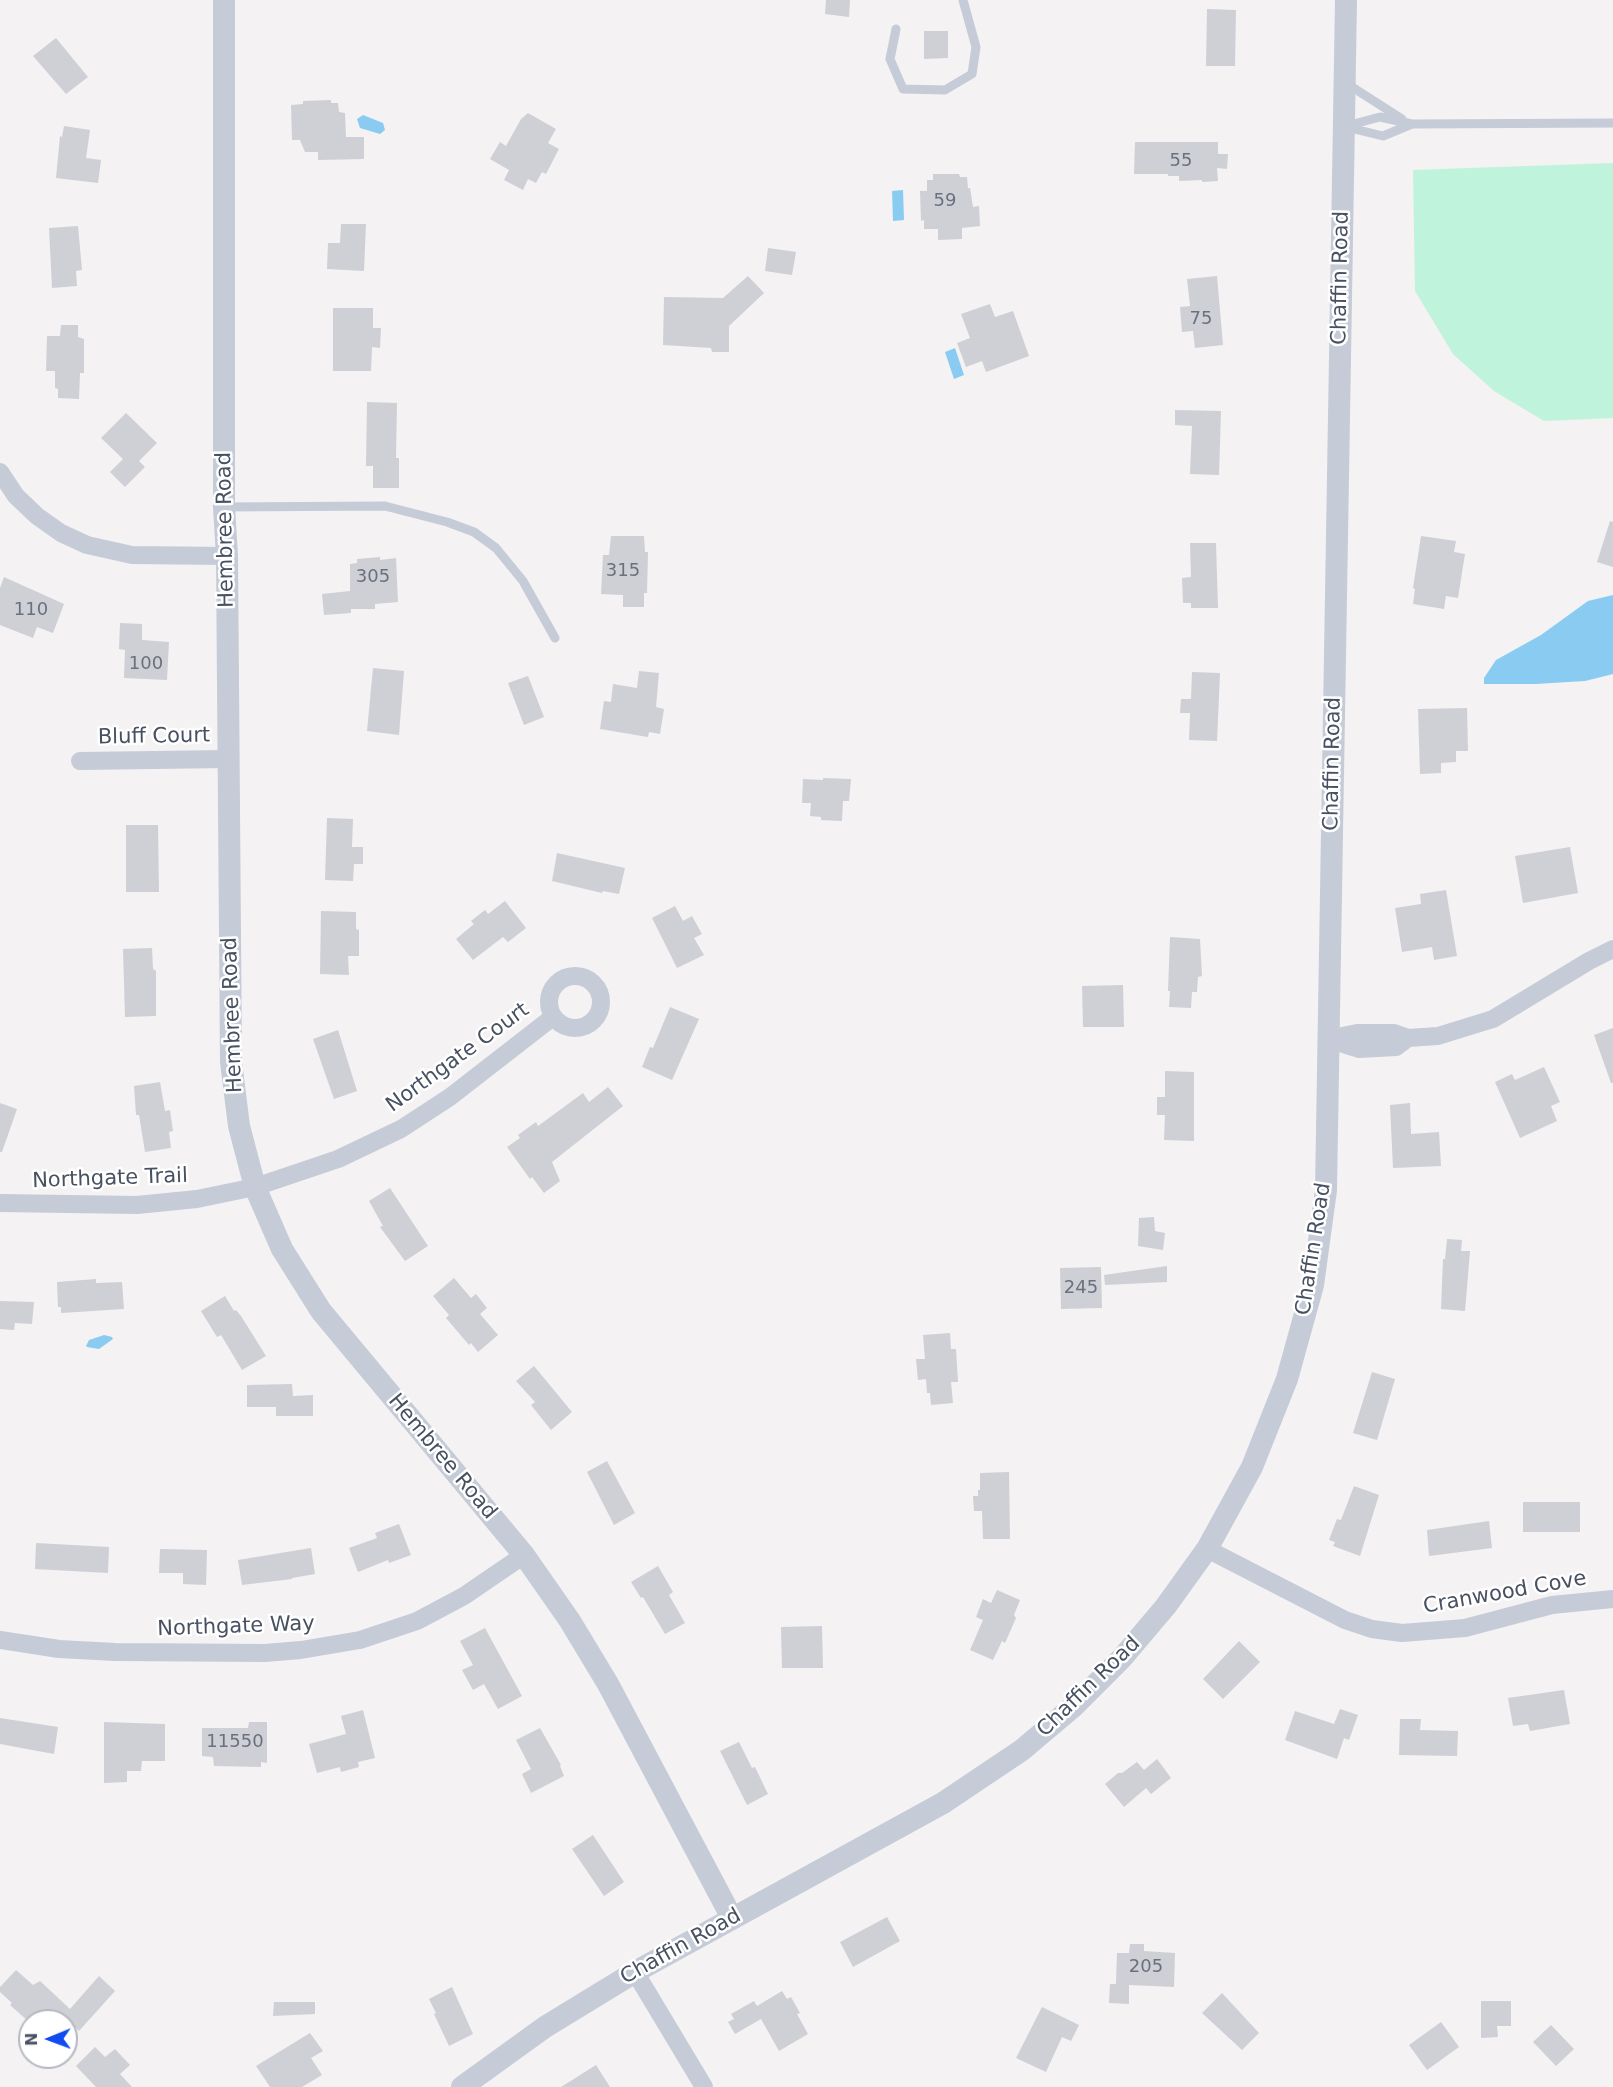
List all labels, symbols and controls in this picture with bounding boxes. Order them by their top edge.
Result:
house number: 55 [1170,150,1192,172]
house number: 59 [934,190,956,212]
street label: Chaffin Road [1327,211,1355,345]
house number: 75 [1190,308,1212,330]
street label: Hembree Road [212,452,240,608]
house number: 315 [606,560,640,582]
house number: 305 [356,566,390,588]
house number: 110 [14,599,48,621]
house number: 100 [129,653,163,675]
street label: Chaffin Road [1319,697,1347,831]
street label: Bluff Court [98,723,210,751]
street label: Hembree Road [218,937,248,1093]
street label: Northgate Court [382,998,534,1118]
street label: Northgate Trail [32,1164,188,1194]
street label: Chaffin Road [1291,1181,1337,1317]
house number: 245 [1064,1277,1098,1299]
street label: Hembree Road [382,1389,502,1525]
street label: Cranwood Cove [1421,1566,1589,1620]
street label: Northgate Way [157,1612,315,1642]
street label: Chaffin Road [1032,1631,1146,1743]
house number: 11550 [206,1731,264,1753]
street label: Chaffin Road [616,1904,746,1990]
house number: 205 [1129,1956,1163,1978]
north arrow [18,2009,78,2069]
text: N [22,2032,41,2046]

